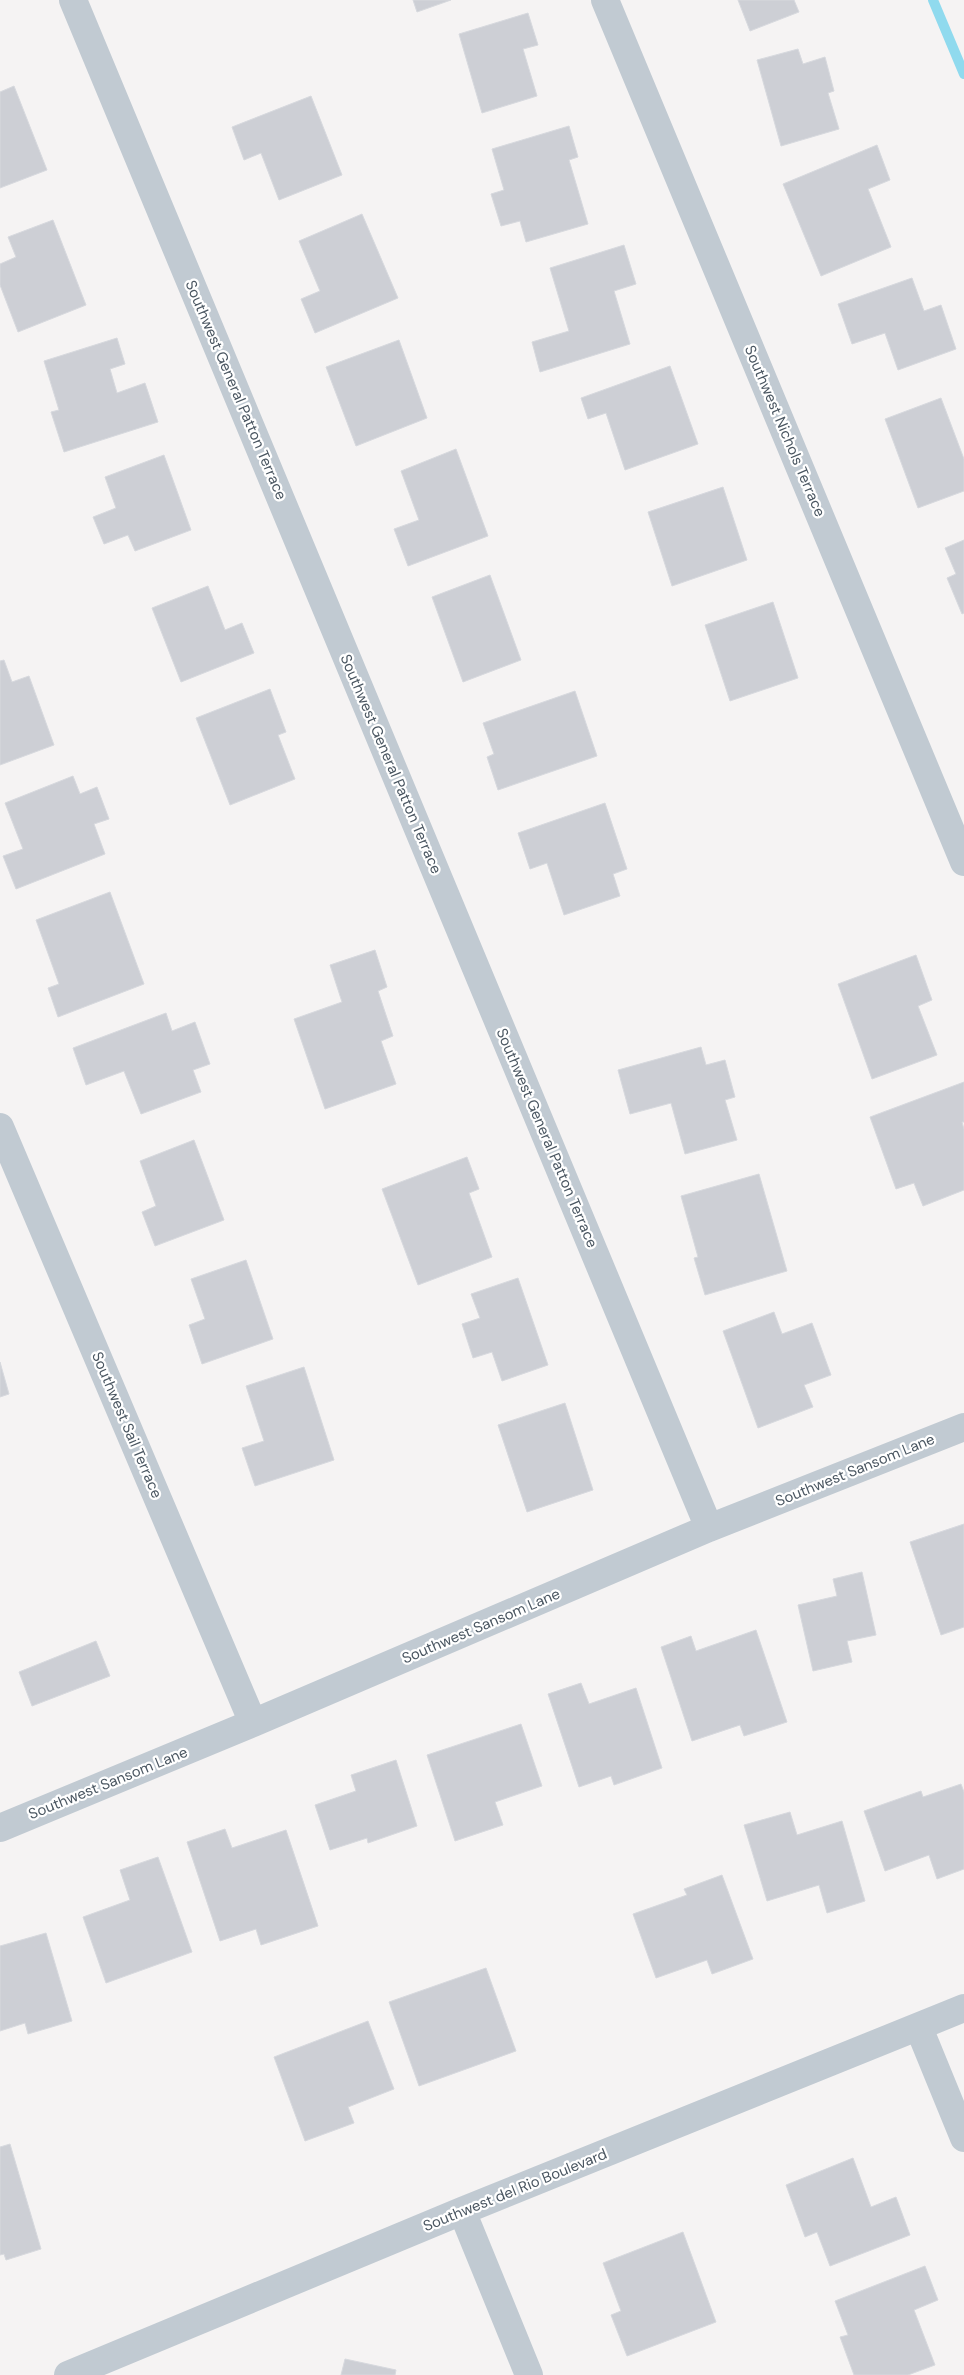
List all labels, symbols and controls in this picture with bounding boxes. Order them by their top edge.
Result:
street label: Southwest General Patton Terrace [181,277,291,503]
street label: Southwest Nichols Terrace [740,342,830,520]
street label: Southwest General Patton Terrace [336,651,446,877]
street label: Southwest General Patton Terrace [492,1025,602,1251]
street label: Southwest Sail Terrace [87,1349,167,1501]
street label: Southwest Sansom Lane [772,1429,938,1511]
street label: Southwest Sansom Lane [399,1584,563,1668]
street label: Southwest Sansom Lane [25,1742,191,1824]
street label: Southwest del Rio Boulevard [420,2144,610,2236]

